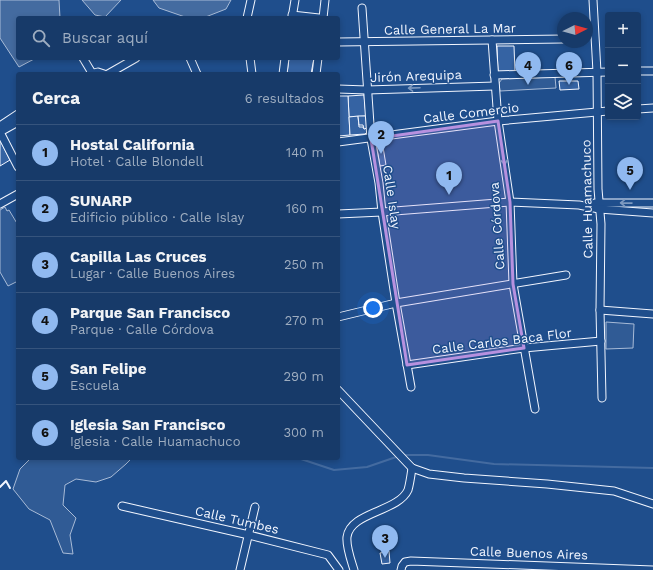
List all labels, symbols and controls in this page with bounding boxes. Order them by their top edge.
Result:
north arrow [557,12,593,48]
map controls [605,12,641,120]
button: + [605,12,641,48]
search box [16,16,340,60]
street label: Calle General La Mar [384,20,516,38]
icon: search [30,27,52,49]
text: Buscar aquí [62,29,148,47]
button: − [605,48,641,84]
pin: 4 [515,52,541,85]
pin: 6 [556,52,582,85]
street label: Jirón Arequipa [370,67,463,85]
button: layers [605,84,641,120]
one-way arrow [408,85,421,92]
text: Cerca [32,88,80,108]
text: 6 resultados [245,91,324,106]
street label: Calle Comercio [422,100,520,126]
pin: 2 [368,121,394,154]
text: Hostal California [70,136,195,154]
street label: Calle Huamachuco [578,139,596,259]
text: 1 [42,145,48,160]
text: 140 m [286,145,324,160]
one-way arrow [500,153,508,166]
text: Hotel · Calle Blondell [70,154,203,169]
pin: 5 [617,157,643,190]
pin: 1 [436,162,462,195]
street label: Calle Islay [380,164,404,230]
street label: Calle Córdova [486,181,508,270]
text: SUNARP [70,192,132,210]
one-way arrow [620,199,633,207]
text: 2 [41,201,49,216]
text: 160 m [286,201,324,216]
text: Edificio público · Calle Islay [70,210,244,225]
text: Capilla Las Cruces [70,248,207,266]
text: 3 [41,257,49,272]
text: 250 m [284,257,324,272]
text: Lugar · Calle Buenos Aires [70,266,235,281]
your location [363,298,383,318]
text: Parque San Francisco [70,304,230,322]
text: 4 [41,313,49,328]
text: 270 m [285,313,324,328]
text: Parque · Calle Córdova [70,322,214,337]
street label: Calle Carlos Baca Flor [431,325,573,357]
text: San Felipe [70,360,146,378]
text: 5 [41,369,49,384]
text: 290 m [283,369,324,384]
text: Escuela [70,378,119,393]
text: Iglesia San Francisco [70,416,225,434]
text: 6 [41,425,49,440]
text: 300 m [283,425,324,440]
text: Iglesia · Calle Huamachuco [70,434,240,449]
street label: Calle Tumbes [194,503,281,537]
pin: 3 [372,525,398,558]
street label: Calle Buenos Aires [470,543,589,563]

